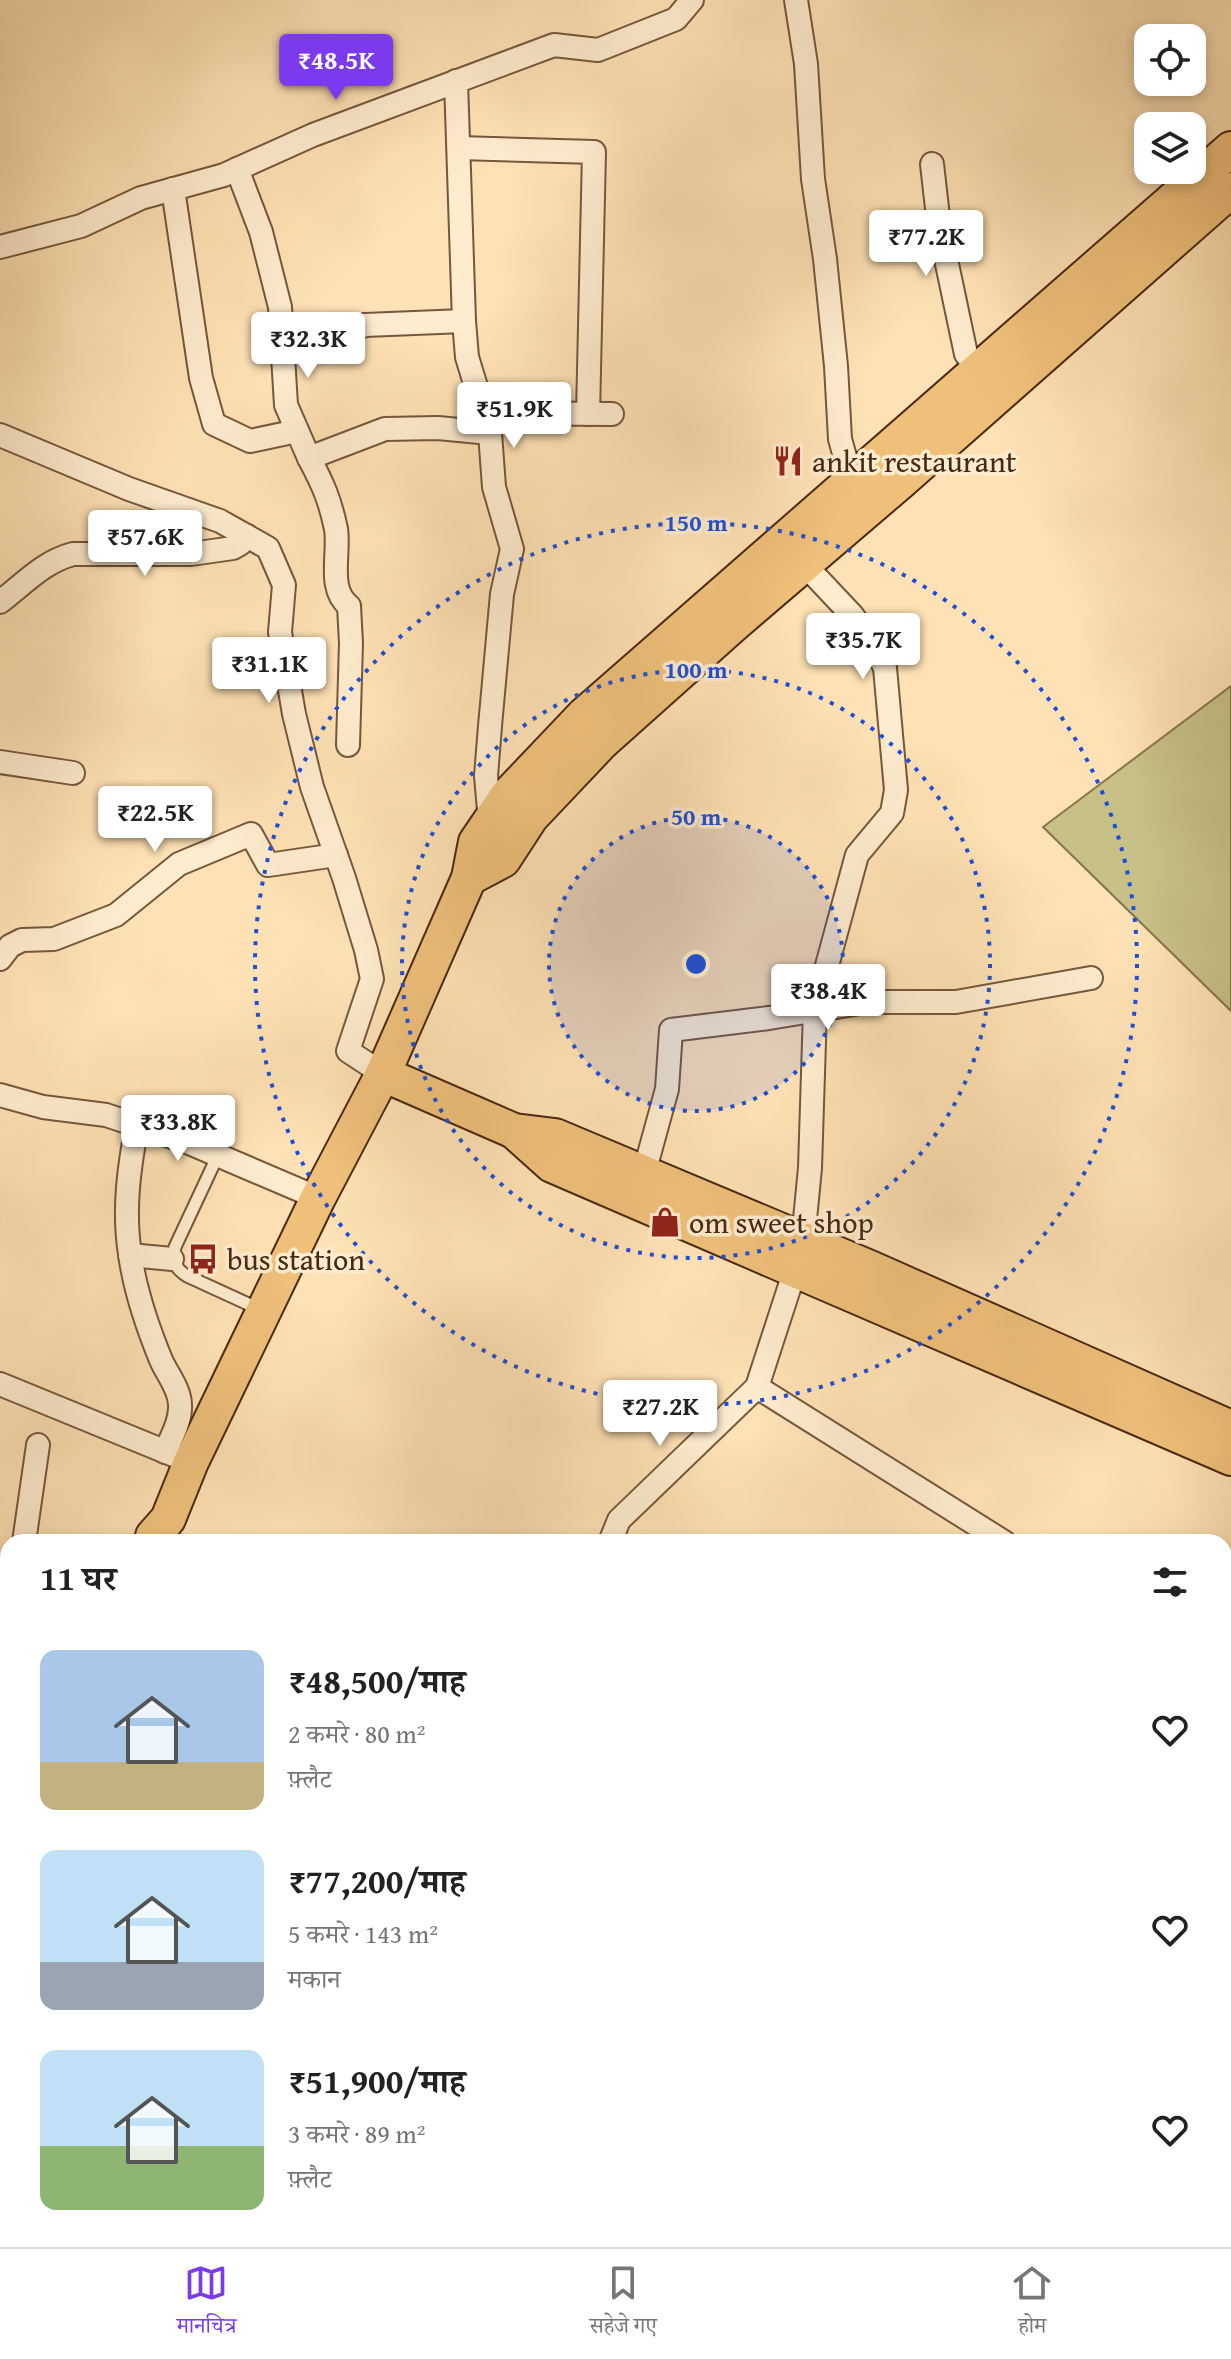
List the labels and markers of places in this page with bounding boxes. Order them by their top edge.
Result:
pin: ₹48.5K [271,34,401,102]
pin: ₹77.2K [861,210,991,278]
pin: ₹32.3K [243,312,373,380]
pin: ₹51.9K [449,382,579,450]
place label: ankit restaurant [812,439,1017,483]
restaurant icon: ankit restaurant [771,444,805,478]
pin: ₹57.6K [80,510,210,578]
pin: ₹35.7K [798,613,928,681]
pin: ₹31.1K [204,637,334,705]
pin: ₹22.5K [90,786,220,854]
centre of rings [682,950,710,978]
pin: ₹38.4K [763,964,893,1032]
pin: ₹33.8K [113,1095,243,1163]
place label: om sweet shop [689,1200,874,1244]
shop icon: om sweet shop [648,1205,682,1239]
place label: bus station [227,1237,365,1281]
bus stop icon: bus station [186,1242,220,1276]
pin: ₹27.2K [595,1380,725,1448]

